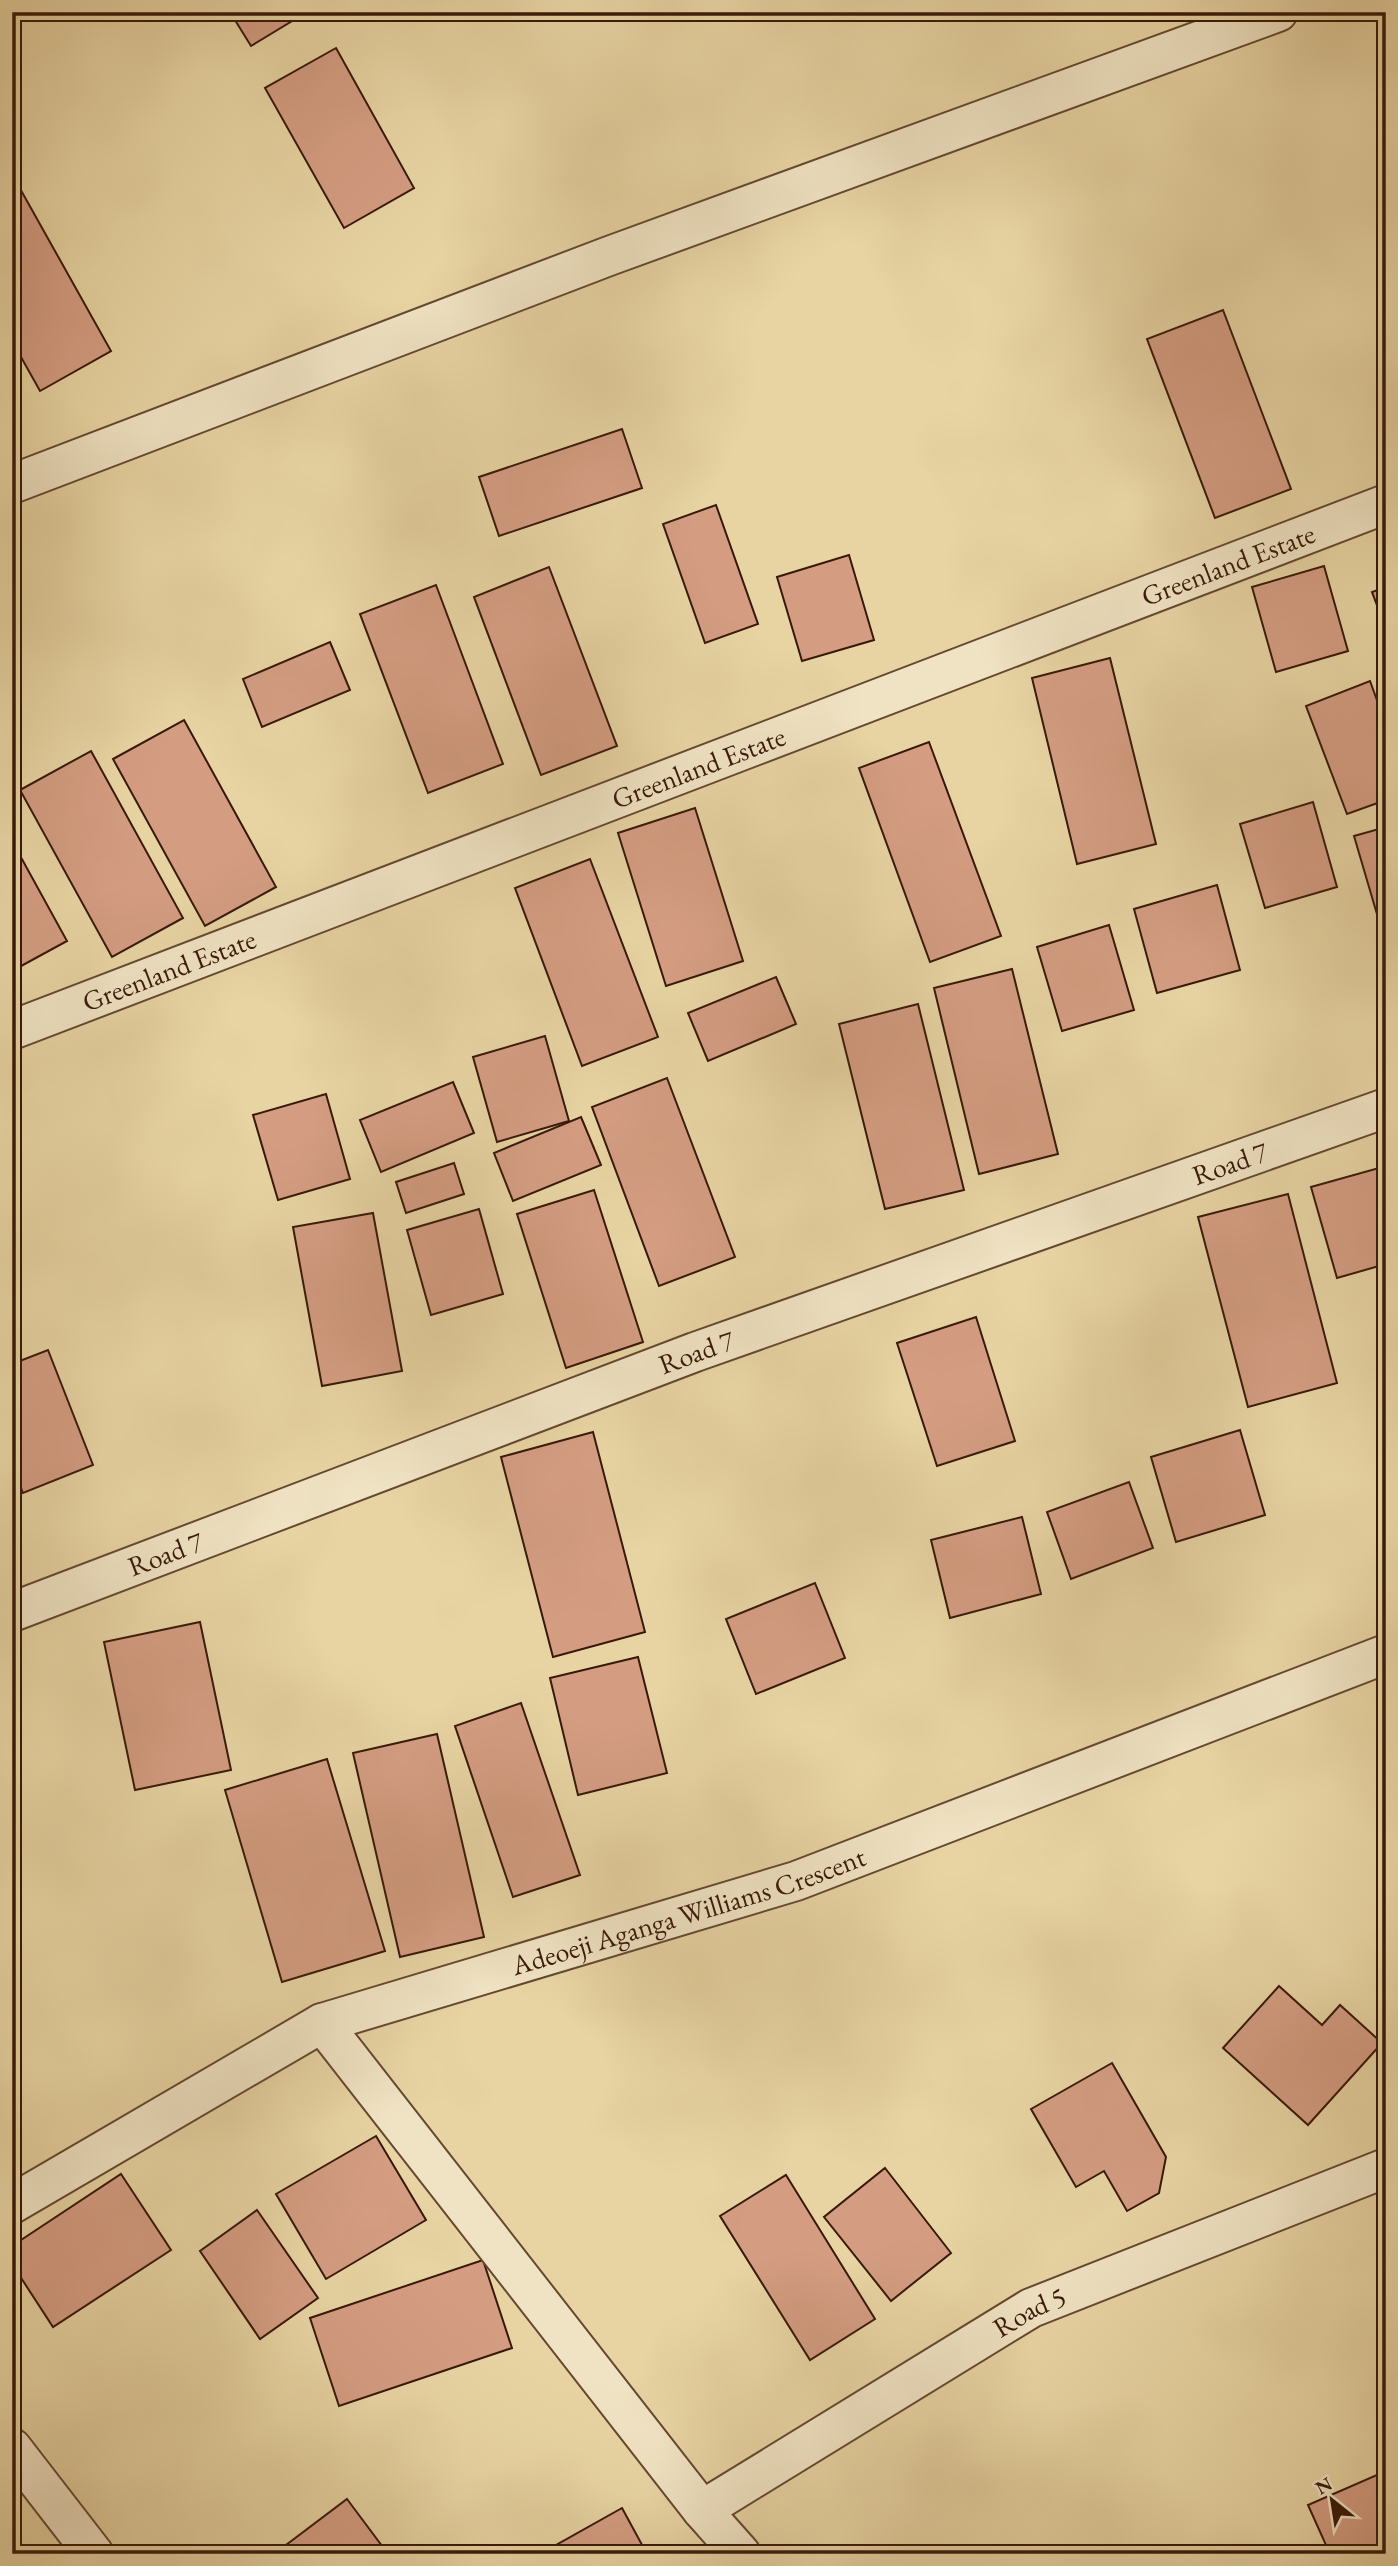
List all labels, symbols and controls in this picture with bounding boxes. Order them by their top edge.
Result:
street label: Greenland Estate [1136,515,1320,614]
street label: Greenland Estate [606,718,790,817]
street label: Greenland Estate [77,920,261,1019]
street label: Road 7 [1187,1133,1273,1193]
street label: Road 7 [653,1322,739,1382]
street label: Road 7 [123,1523,208,1584]
street label: Adeoeji Aganga Williams Crescent [506,1838,870,1984]
street label: Road 5 [986,2278,1071,2345]
north arrow [1296,2464,1366,2534]
text: N [1311,2471,1337,2500]

